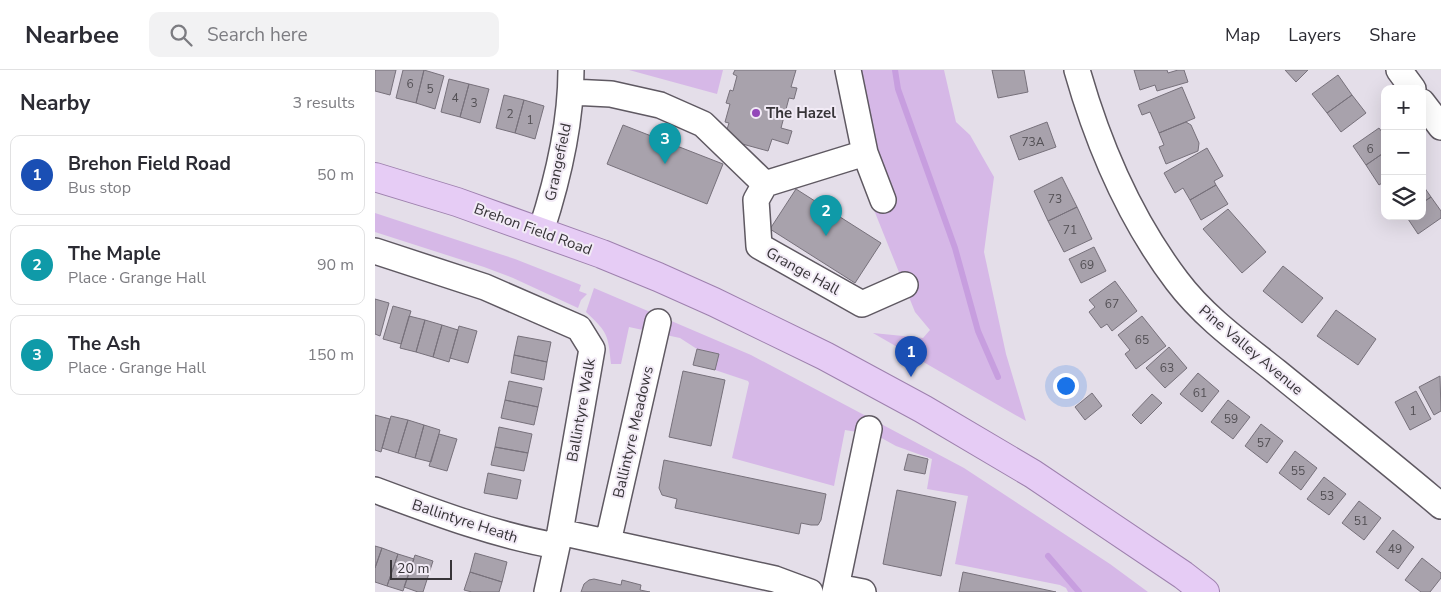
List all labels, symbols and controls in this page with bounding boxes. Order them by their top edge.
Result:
search box [149,12,499,57]
text: Nearbee [25,19,119,51]
icon: search [167,21,195,49]
text: Search here [207,22,308,48]
text: Map [1225,23,1260,47]
text: Layers [1288,23,1341,47]
text: Share [1369,23,1416,47]
house number: 6 [406,76,414,92]
house number: 5 [426,81,434,97]
map controls [1381,85,1426,220]
button: + [1381,85,1426,130]
text: Nearby [20,89,90,117]
house number: 4 [451,90,459,106]
text: 3 results [293,92,355,114]
house number: 3 [470,95,478,111]
place label: The Hazel [766,103,836,123]
house number: 2 [506,106,514,122]
marker: The Hazel [750,107,762,119]
house number: 1 [526,112,534,128]
street label: Grangefield [540,121,576,203]
pin: 3 [649,123,681,164]
button: − [1381,130,1426,175]
house number: 73A [1021,134,1045,150]
house number: 6 [1366,141,1374,157]
text: Brehon Field Road [68,151,231,177]
text: 1 [32,164,42,186]
text: 50 m [317,164,354,186]
button: layers [1381,175,1426,220]
text: Bus stop [68,177,131,199]
house number: 73 [1048,191,1062,207]
pin: 2 [810,195,842,236]
street label: Brehon Field Road [471,198,595,260]
house number: 71 [1063,222,1077,238]
text: The Maple [68,241,161,267]
street label: Grange Hall [762,242,844,300]
text: 2 [32,254,42,276]
text: 90 m [317,254,354,276]
house number: 69 [1080,257,1094,273]
text: Place · Grange Hall [68,267,206,289]
house number: 67 [1105,296,1119,312]
street label: Pine Valley Avenue [1195,301,1307,399]
text: The Ash [68,331,141,357]
house number: 65 [1135,332,1149,348]
pin: 1 [895,336,927,377]
text: 3 [32,344,42,366]
text: 150 m [307,344,354,366]
street label: Ballintyre Walk [562,356,600,463]
text: Place · Grange Hall [68,357,206,379]
house number: 63 [1160,360,1174,376]
street label: Ballintyre Meadows [608,364,658,500]
your location [1053,373,1079,399]
house number: 61 [1193,385,1207,401]
house number: 1 [1409,403,1417,419]
house number: 59 [1224,411,1238,427]
house number: 57 [1257,435,1271,451]
house number: 55 [1291,463,1305,479]
house number: 53 [1320,488,1334,504]
street label: Ballintyre Heath [409,494,521,548]
house number: 51 [1354,513,1368,529]
house number: 49 [1388,541,1402,557]
scale bar [390,557,453,580]
text: 20 m [397,559,429,578]

